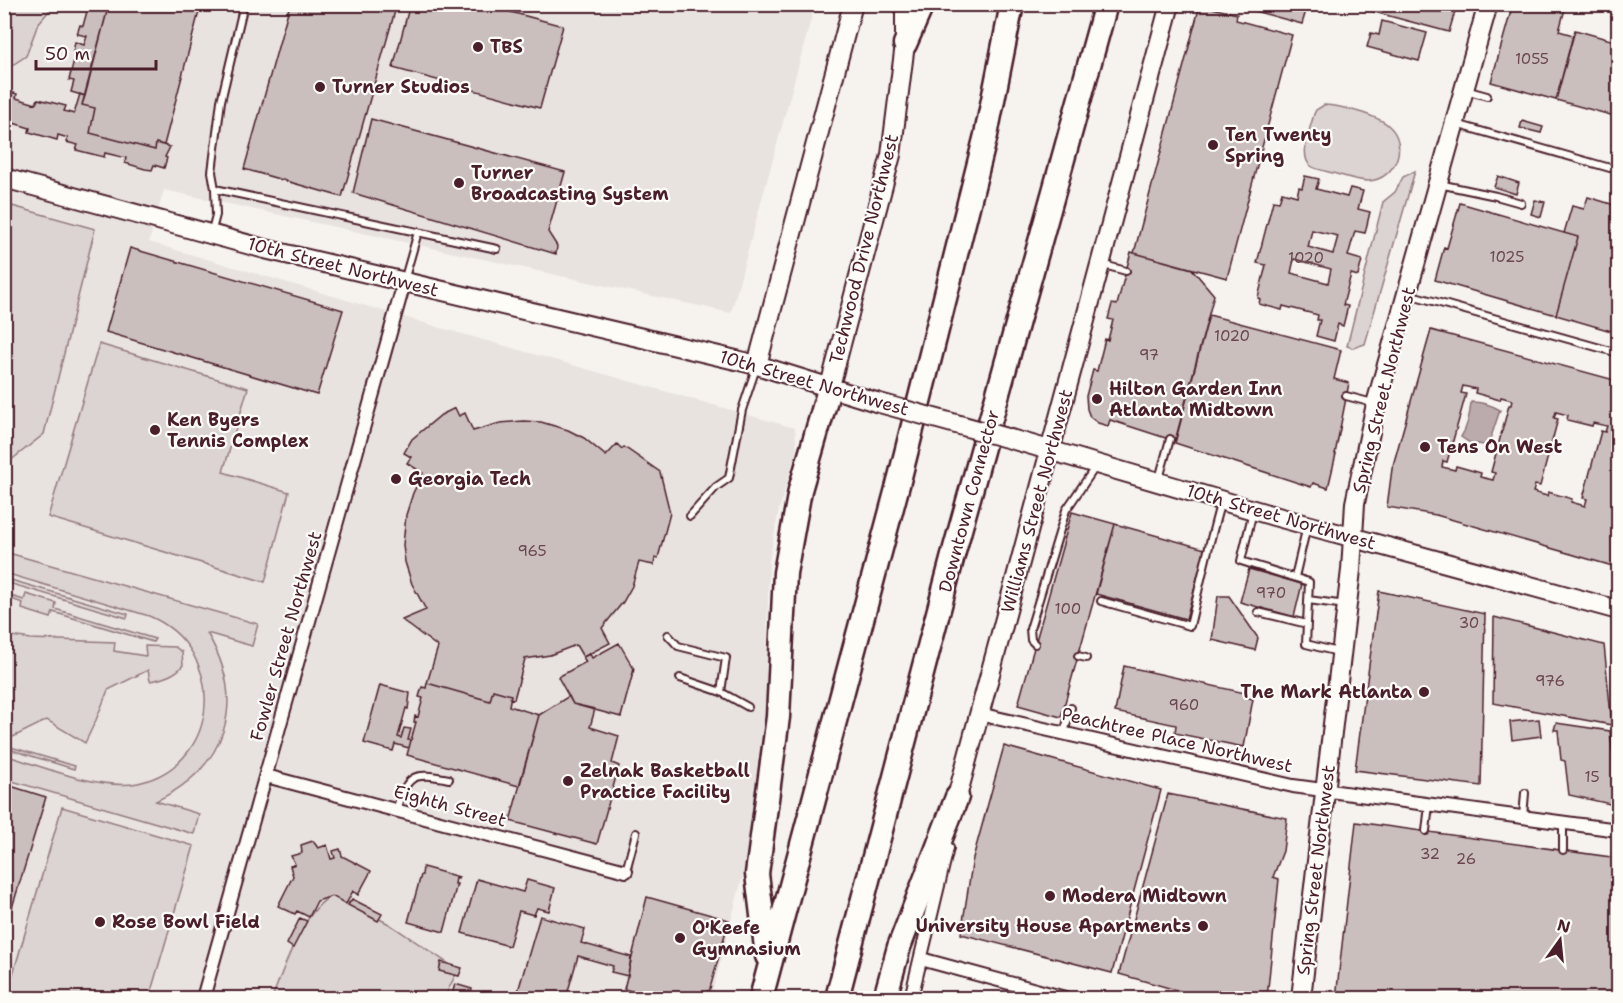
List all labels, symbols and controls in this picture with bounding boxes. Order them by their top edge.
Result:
scale bar [36,33,156,71]
place label: TBS [490,35,523,59]
marker: TBS [471,40,485,54]
text: 50 m [45,42,90,66]
house number: 1055 [1515,49,1549,69]
place label: Turner Studios [332,75,470,99]
marker: Turner Studios [313,80,327,94]
place label: Ten Twenty Spring [1225,123,1332,168]
street label: Techwood Drive Northwest [824,131,904,366]
marker: Ten Twenty Spring [1206,138,1220,152]
place label: Turner Broadcasting System [471,161,669,206]
marker: Turner Broadcasting System [452,176,466,190]
street label: 10th Street Northwest [245,232,441,302]
house number: 1025 [1490,247,1524,267]
house number: 1020 [1288,248,1324,268]
street label: Spring Street Northwest [1347,284,1421,496]
house number: 1020 [1214,326,1250,346]
street label: 10th Street Northwest [716,344,912,422]
house number: 97 [1139,345,1159,365]
place label: Hilton Garden Inn Atlanta Midtown [1109,377,1282,422]
street label: Williams Street Northwest [996,386,1078,616]
marker: Hilton Garden Inn Atlanta Midtown [1090,392,1104,406]
street label: Downtown Connector [933,407,1005,595]
place label: Ken Byers Tennis Complex [167,408,309,453]
marker: Ken Byers Tennis Complex [148,423,162,437]
place label: Tens On West [1437,435,1563,459]
marker: Tens On West [1418,440,1432,454]
place label: Georgia Tech [408,467,531,491]
marker: Georgia Tech [389,472,403,486]
street label: 10th Street Northwest [1183,478,1379,556]
street label: Fowler Street Northwest [245,528,327,744]
house number: 965 [517,541,547,561]
house number: 970 [1256,583,1286,603]
house number: 100 [1055,599,1081,619]
house number: 30 [1459,613,1479,633]
house number: 976 [1535,671,1565,691]
place label: The Mark Atlanta [1240,680,1413,704]
marker: The Mark Atlanta [1417,685,1431,699]
house number: 960 [1169,695,1199,715]
street label: Peachtree Place Northwest [1059,702,1295,778]
place label: Zelnak Basketball Practice Facility [580,759,750,804]
street label: Spring Street Northwest [1291,763,1341,977]
house number: 15 [1584,767,1600,787]
marker: Zelnak Basketball Practice Facility [561,774,575,788]
street label: Eighth Street [391,779,509,833]
house number: 32 [1420,844,1440,864]
house number: 26 [1456,849,1476,869]
place label: Modera Midtown [1062,884,1227,908]
marker: Modera Midtown [1043,889,1057,903]
place label: Rose Bowl Field [112,910,260,934]
north arrow [1530,910,1590,970]
place label: University House Apartments [915,914,1191,938]
text: N [1555,914,1573,938]
marker: Rose Bowl Field [93,915,107,929]
place label: O'Keefe Gymnasium [692,916,801,961]
marker: University House Apartments [1196,919,1210,933]
marker: O'Keefe Gymnasium [673,931,687,945]

